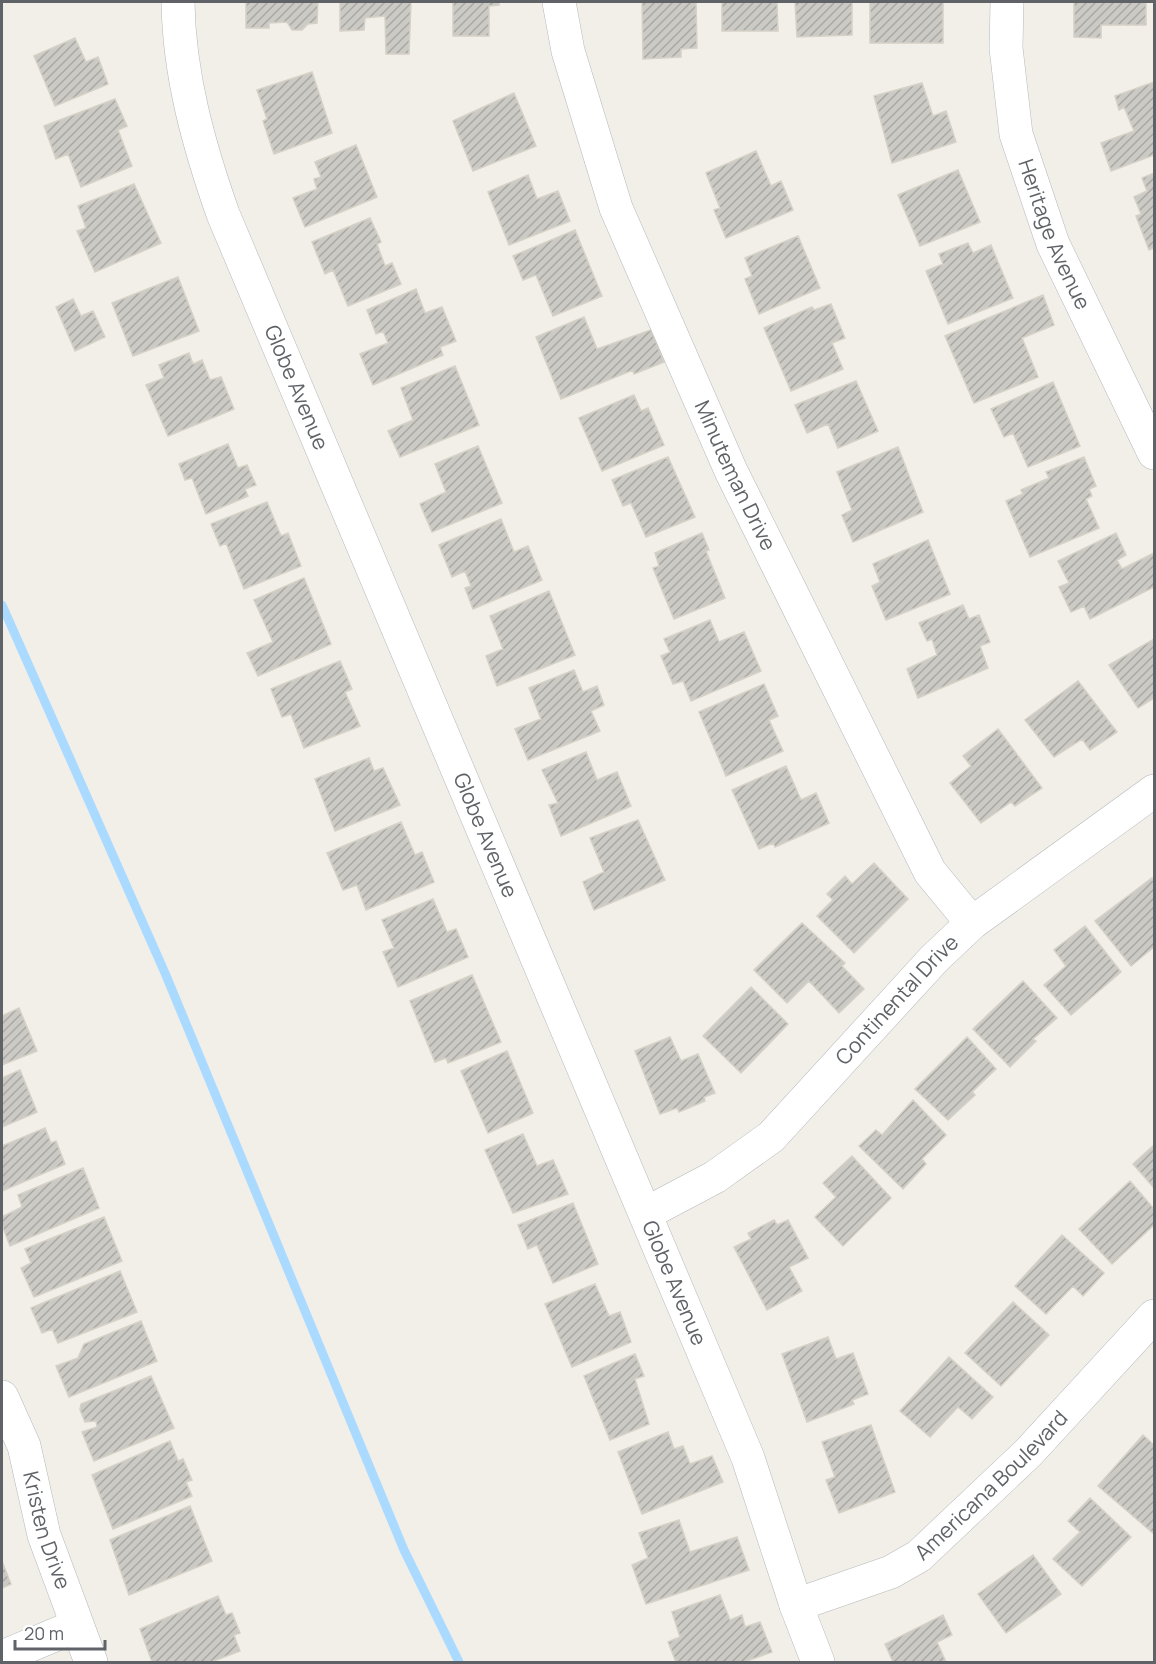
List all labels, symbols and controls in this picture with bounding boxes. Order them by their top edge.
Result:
street label: Heritage Avenue [1012,155,1098,314]
street label: Globe Avenue [258,320,336,454]
street label: Minuteman Drive [689,396,783,555]
street label: Globe Avenue [447,768,525,902]
street label: Continental Drive [829,928,964,1071]
street label: Globe Avenue [636,1216,714,1349]
street label: Americana Boulevard [908,1404,1073,1566]
street label: Kristen Drive [17,1468,78,1593]
scale bar [15,1613,105,1651]
text: 20 m [24,1621,64,1645]

